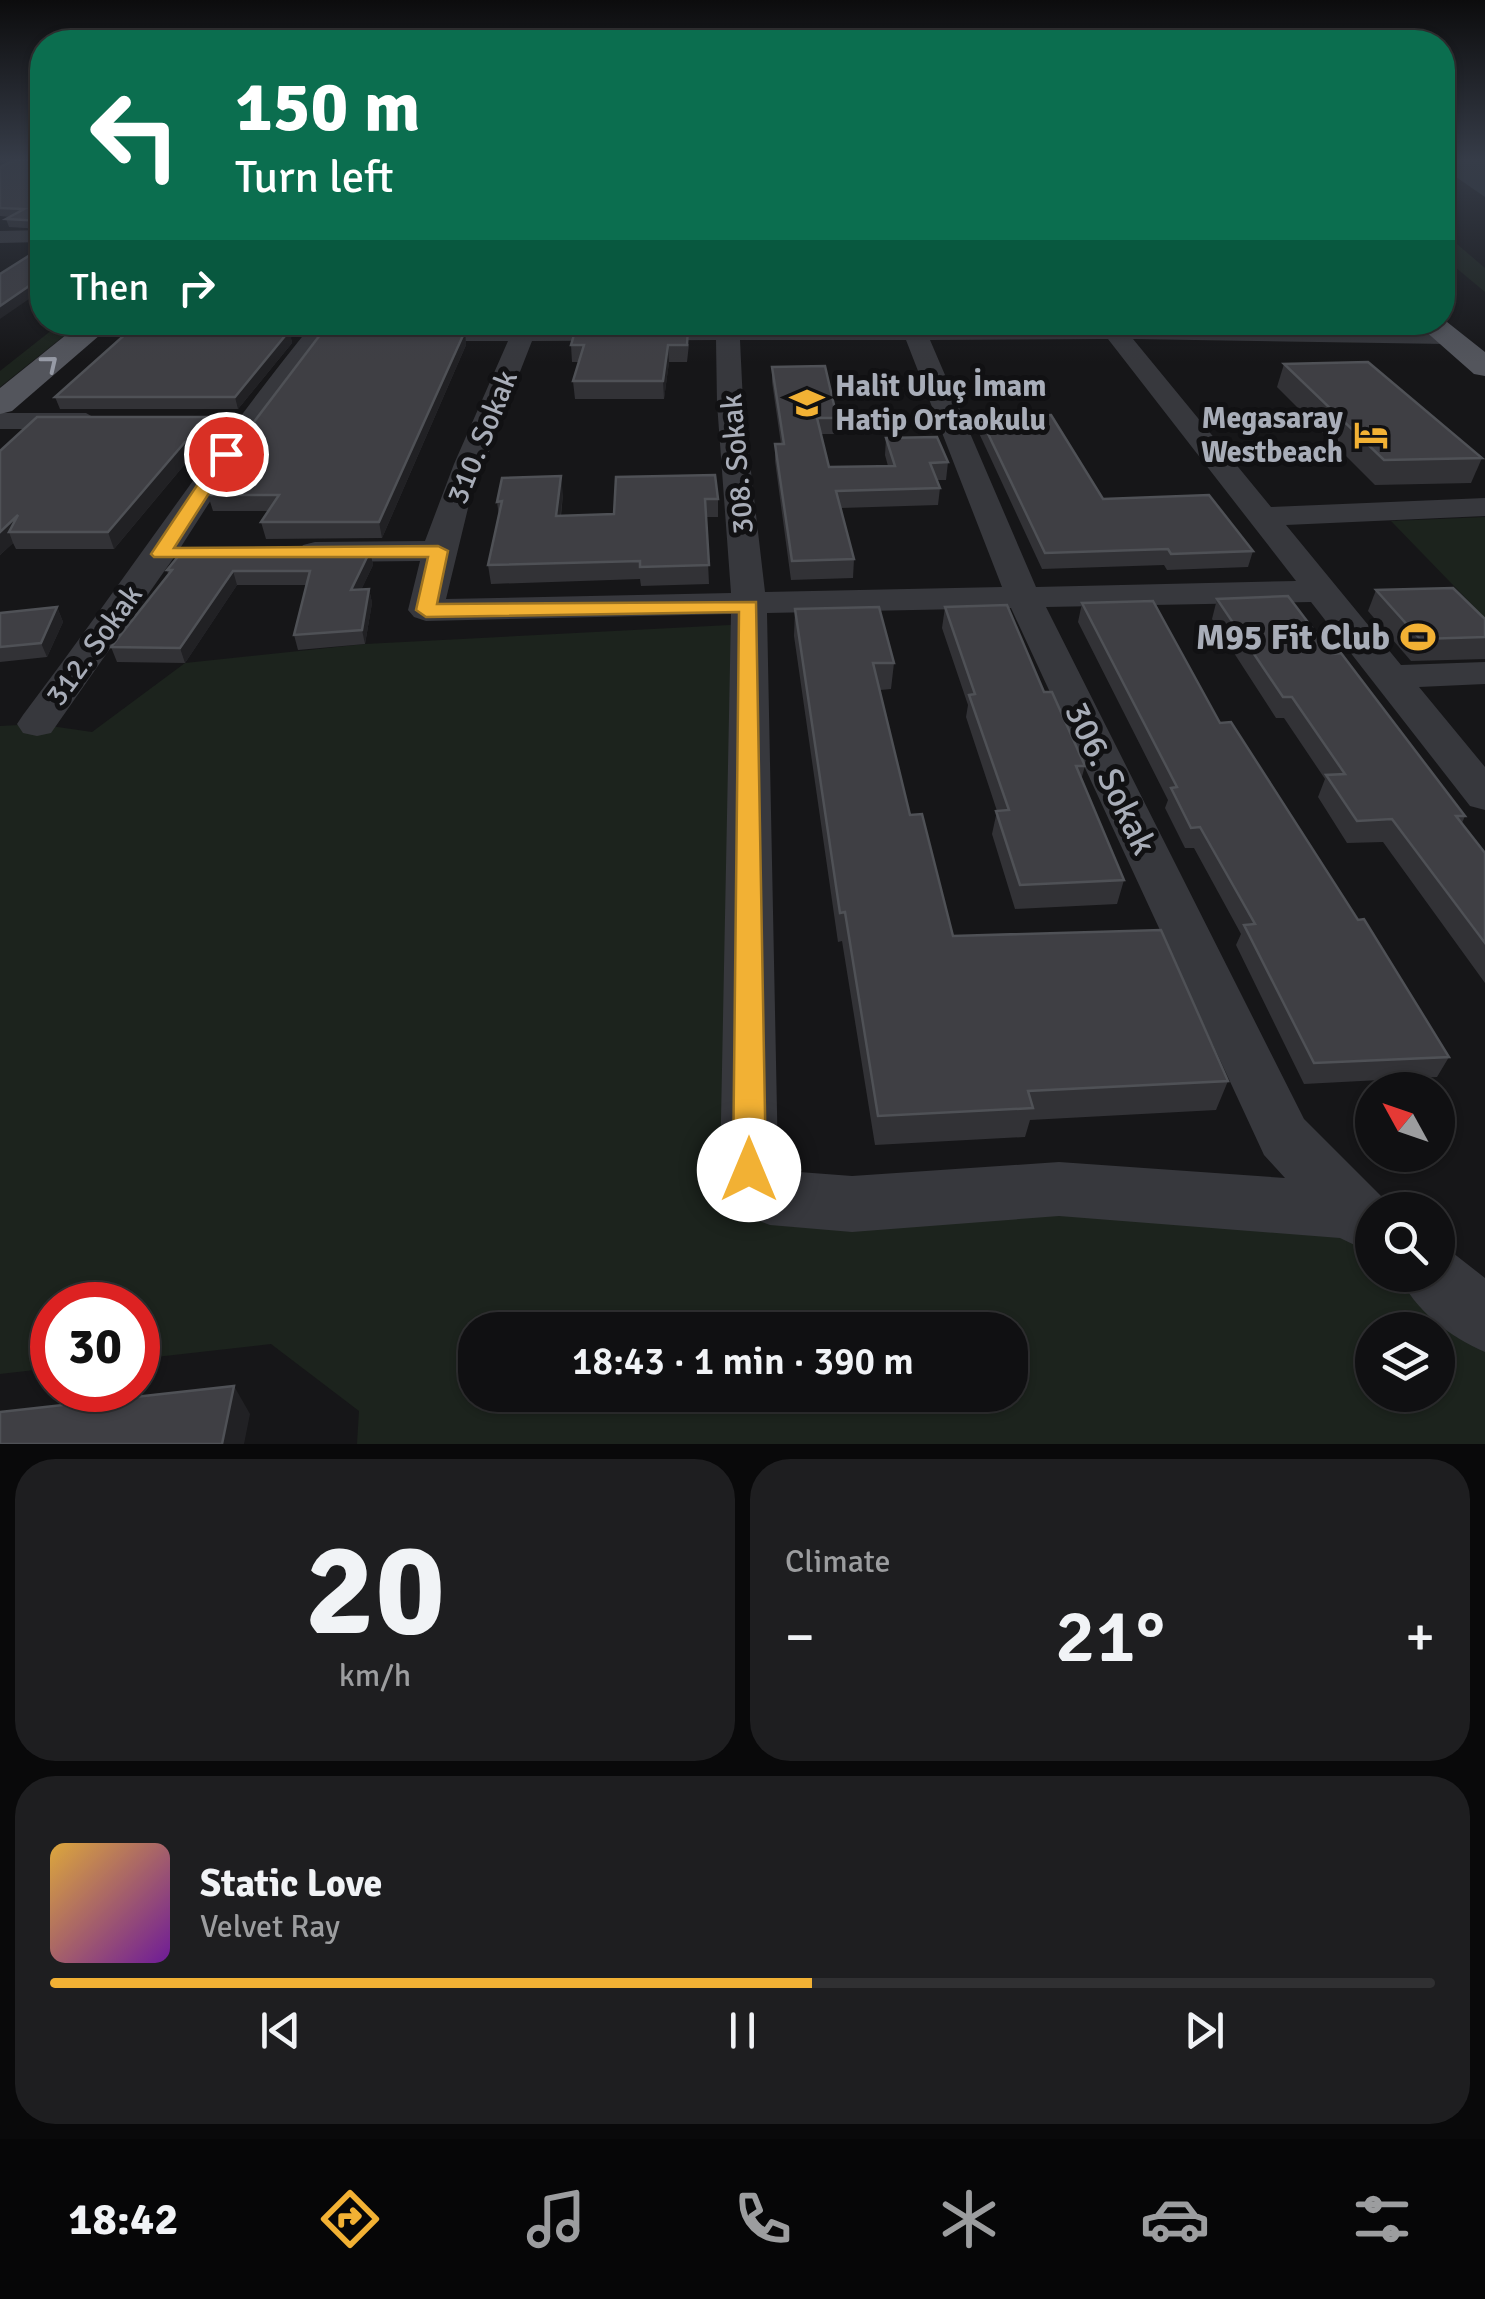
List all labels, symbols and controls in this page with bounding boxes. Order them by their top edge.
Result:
text: 150 m [235,64,420,150]
icon: left [70,70,200,200]
text: Turn left [235,150,394,205]
icon: right [169,260,224,315]
text: Then [70,264,149,311]
one-way arrow [39,357,57,375]
street label: 310. Sokak [439,365,526,509]
place label: Halit Uluç İmam Hatip Ortaokulu [835,368,1046,439]
school or university icon: Halit Uluç İmam Hatip Ortaokulu [788,384,826,422]
street label: 308. Sokak [713,392,762,536]
place label: Megasaray Westbeach [1201,400,1343,471]
pin [184,412,269,497]
hotel icon: Megasaray Westbeach [1352,416,1390,454]
icon: arrive [199,427,254,482]
street label: 312. Sokak [38,578,151,713]
place label: M95 Fit Club [1196,616,1390,659]
sports icon: M95 Fit Club [1399,618,1437,656]
street label: 306. Sokak [1055,695,1166,861]
north arrow [1355,1072,1455,1172]
map controls [1355,1072,1455,1412]
position arrow [697,1118,801,1222]
button: search [1355,1192,1455,1292]
speed limit sign: 30 [30,1282,160,1412]
button: layers [1355,1312,1455,1412]
text: 18:43 · 1 min · 390 m [572,1338,914,1385]
text: 20 [305,1511,445,1671]
text: Climate [785,1542,891,1581]
text: 21° [1055,1590,1165,1683]
text: − [785,1603,815,1671]
text: + [1405,1603,1435,1671]
text: km/h [339,1656,411,1695]
text: Static Love [200,1860,382,1907]
text: Velvet Ray [200,1907,340,1946]
icon: previous [253,2003,308,2058]
icon: pause [715,2003,770,2058]
icon: next [1177,2003,1232,2058]
icon: directions [315,2184,385,2254]
icon: music [521,2184,591,2254]
icon: phone [728,2184,798,2254]
icon: climate [934,2184,1004,2254]
icon: car [1140,2184,1210,2254]
icon: filters [1347,2184,1417,2254]
text: 18:42 [68,2192,179,2247]

